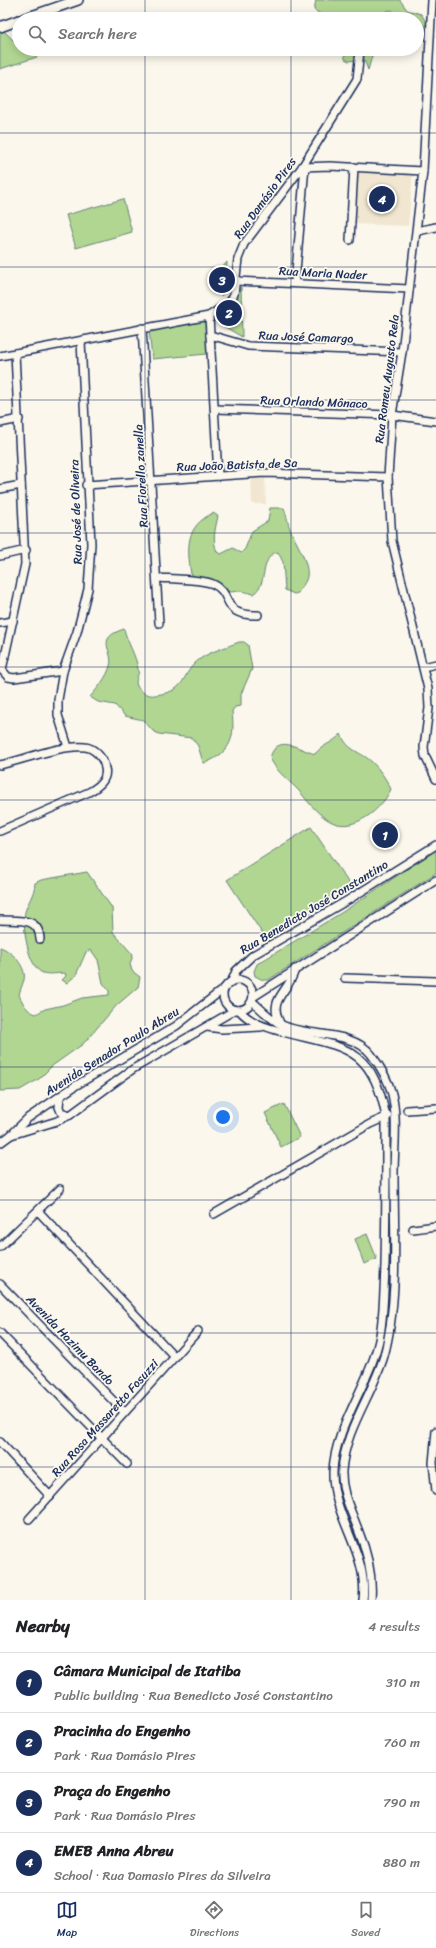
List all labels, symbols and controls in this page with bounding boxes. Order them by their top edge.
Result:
search box [12,12,424,56]
text: Search here [58,21,137,47]
icon: search [26,23,48,45]
street label: Rua Damásio Pires [228,152,303,244]
pin: 4 [369,184,395,214]
street label: Rua Maria Nader [278,260,369,286]
pin: 3 [209,265,235,295]
pin: 2 [216,298,242,328]
street label: Rua Romeu Augusto Rela [368,313,406,445]
street label: Rua José Camargo [258,324,354,350]
street label: Rua Orlando Mônaco [260,389,368,415]
street label: Rua Fiorello zanella [127,424,155,528]
street label: Rua João Batista de Sa [176,452,298,478]
street label: Rua José de Oliveira [63,458,89,565]
pin: 1 [372,820,398,850]
street label: Rua Benedicto José Constantino [235,854,393,960]
street label: Avenida Senador Paulo Abreu [39,1000,184,1102]
your location [213,1107,233,1127]
street label: Avenida Hazimu Bando [20,1289,119,1391]
street label: Rua Rosa Massaretto Fosuzzi [46,1354,165,1482]
text: Nearby [16,1611,70,1641]
text: 4 results [368,1615,420,1638]
text: Câmara Municipal de Itatiba [54,1658,241,1684]
text: 1 [26,1671,32,1694]
text: 310 m [386,1671,420,1694]
text: Public building · Rua Benedicto José Constantino [54,1684,333,1707]
text: Pracinha do Engenho [54,1718,190,1744]
text: 2 [25,1731,33,1754]
text: 760 m [384,1731,420,1754]
text: Park · Rua Damásio Pires [54,1744,196,1767]
text: Praça do Engenho [54,1778,170,1804]
text: 3 [25,1791,33,1814]
text: 790 m [383,1791,420,1814]
text: Park · Rua Damásio Pires [54,1804,196,1827]
text: EMEB Anna Abreu [54,1838,174,1864]
text: 4 [25,1851,33,1874]
text: 880 m [383,1851,420,1874]
text: School · Rua Damasio Pires da Silveira [54,1864,271,1887]
tab: Map [56,1899,78,1942]
tab: Directions [190,1899,239,1942]
tab: Saved [351,1899,380,1942]

